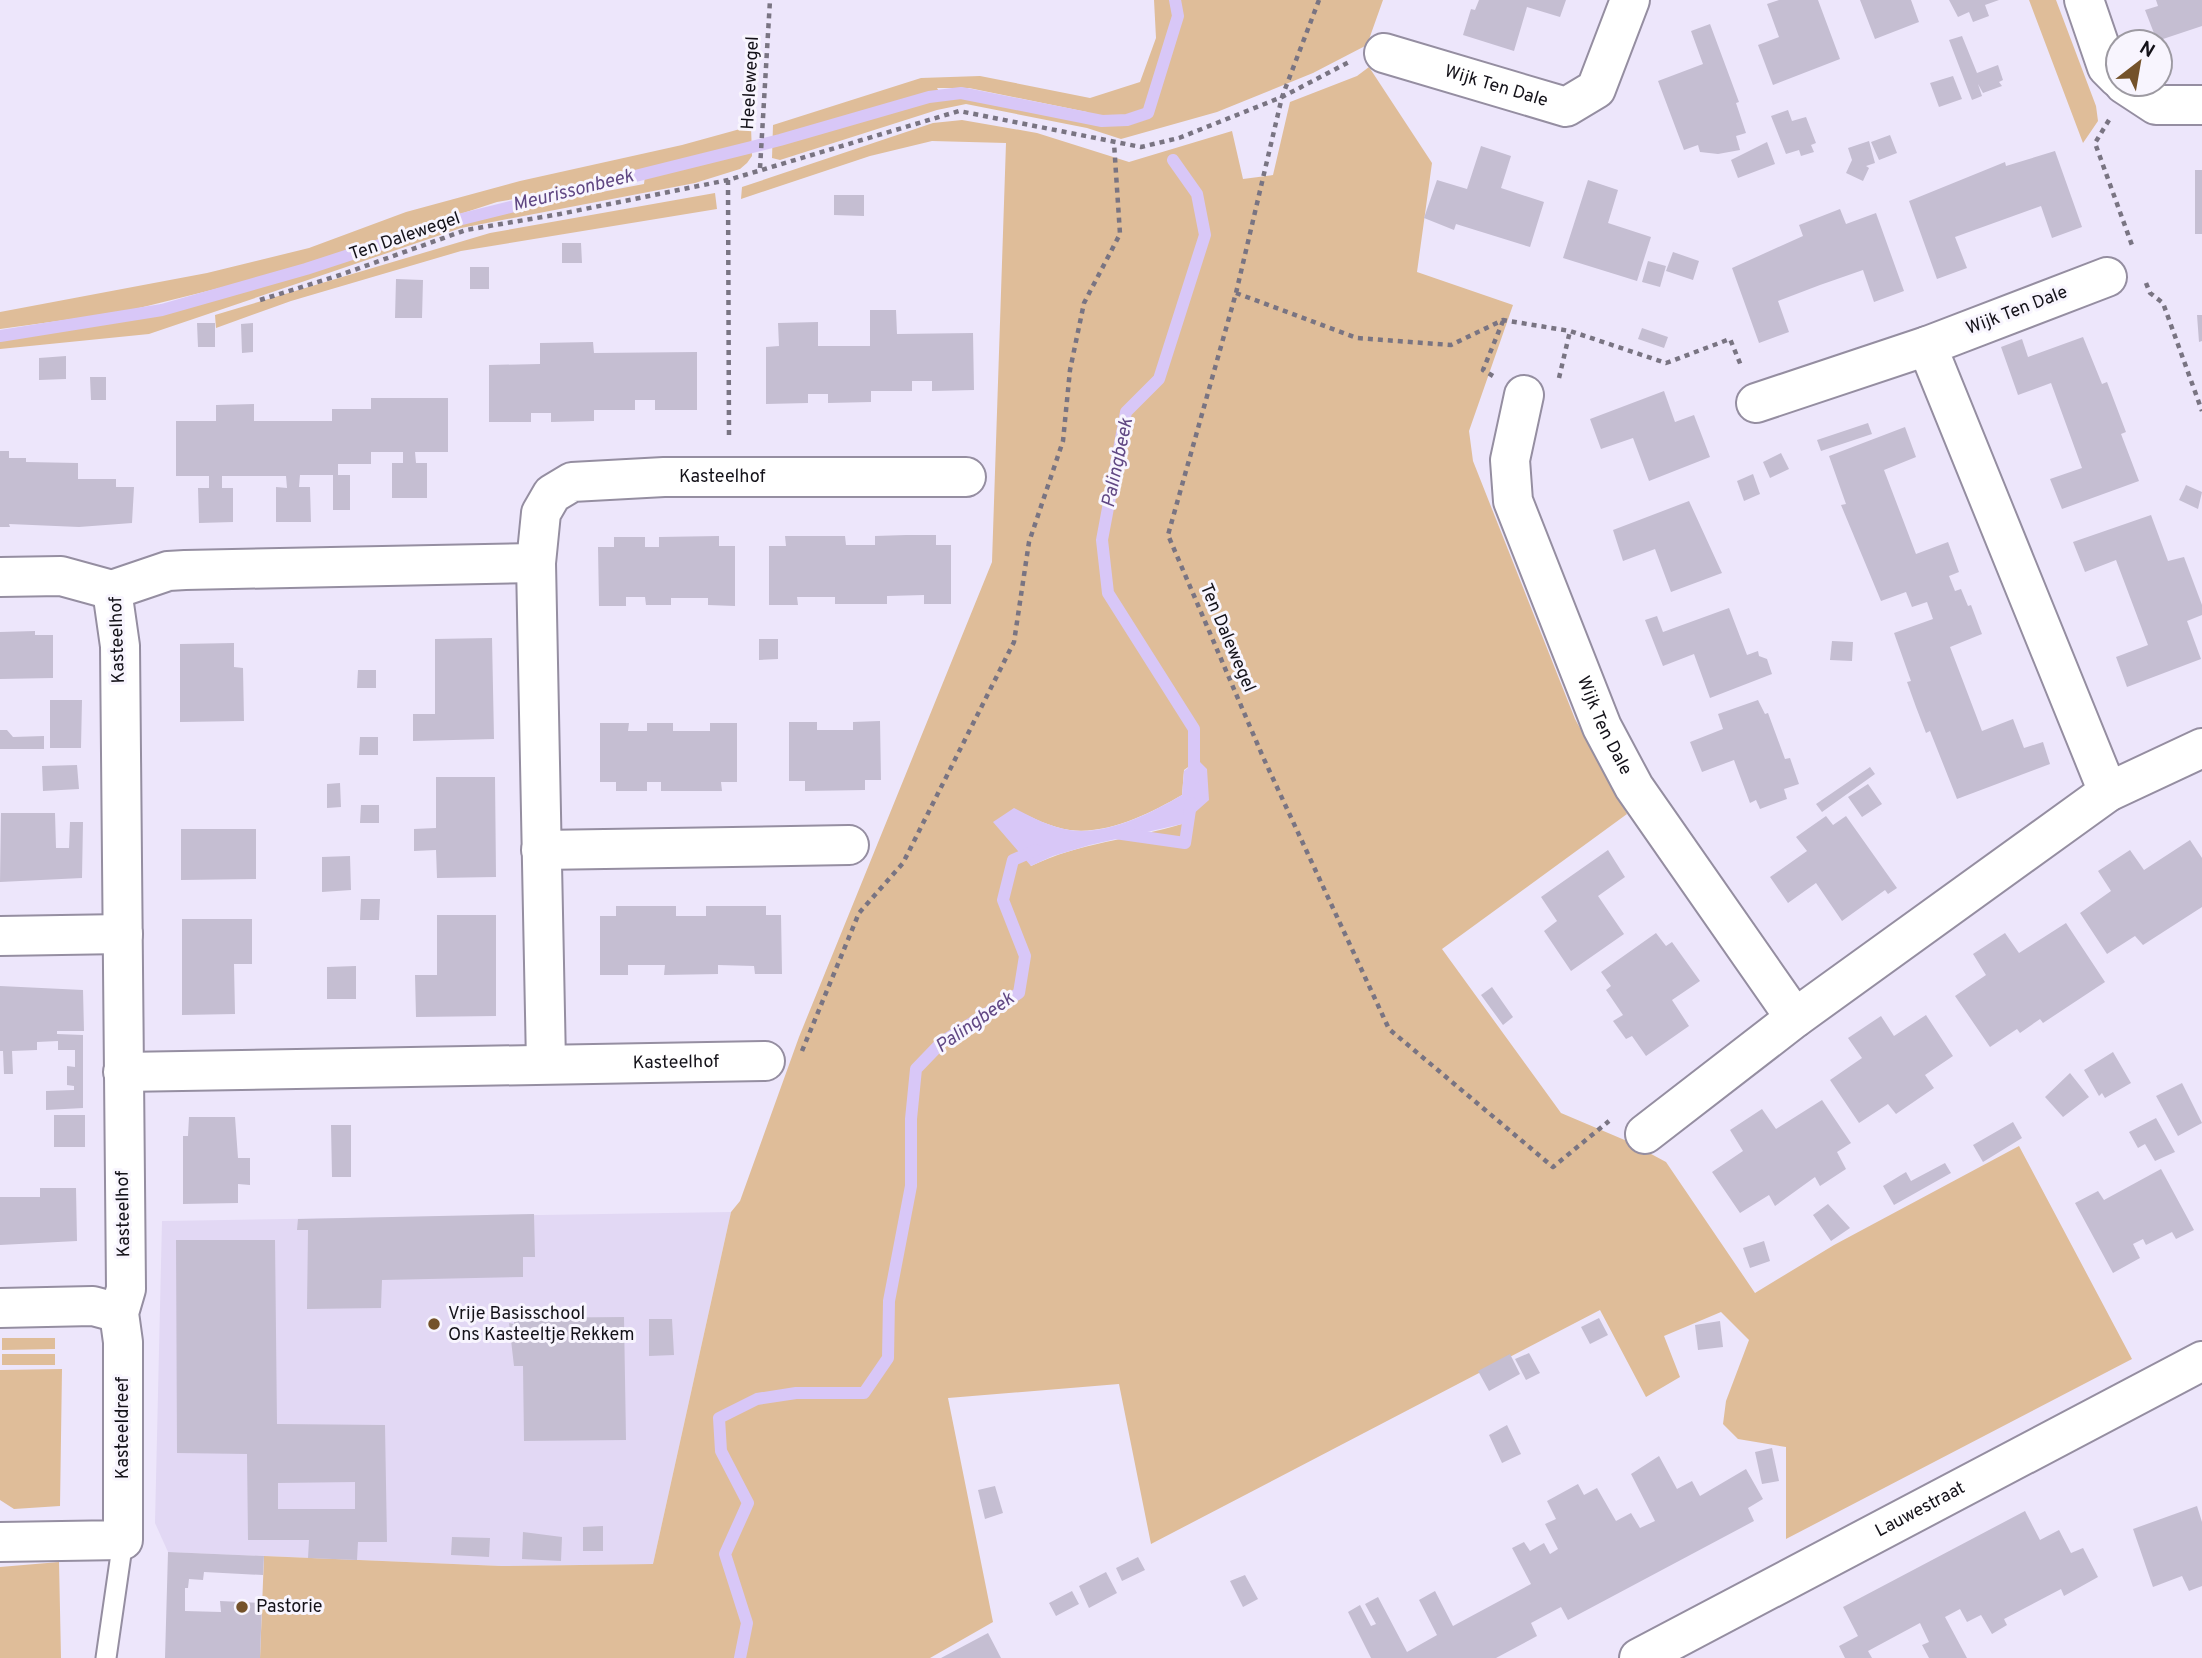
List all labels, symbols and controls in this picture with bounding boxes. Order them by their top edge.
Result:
north arrow [2104,28,2174,98]
street label: Heelewegel [737,36,765,130]
text: N [2135,36,2159,64]
street label: Wijk Ten Dale [1442,60,1551,113]
water label: Meurissonbeek [510,164,636,218]
street label: Ten Dalewegel [346,207,464,267]
street label: Wijk Ten Dale [1963,281,2071,341]
water label: Palingbeek [1097,416,1139,510]
street label: Kasteelhof [679,466,766,489]
street label: Ten Dalewegel [1194,580,1260,696]
street label: Kasteelhof [105,596,131,684]
street label: Wijk Ten Dale [1572,673,1637,779]
water label: Palingbeek [931,987,1019,1059]
street label: Kasteelhof [632,1050,719,1075]
street label: Kasteelhof [112,1170,136,1258]
place label: Vrije Basisschool Ons Kasteeltje Rekkem [448,1303,635,1347]
marker: Vrije Basisschool Ons Kasteeltje Rekkem [426,1316,442,1332]
street label: Kasteeldreef [112,1377,135,1479]
street label: Lauwestraat [1871,1476,1969,1543]
place label: Pastorie [256,1596,322,1619]
marker: Pastorie [234,1599,250,1615]

